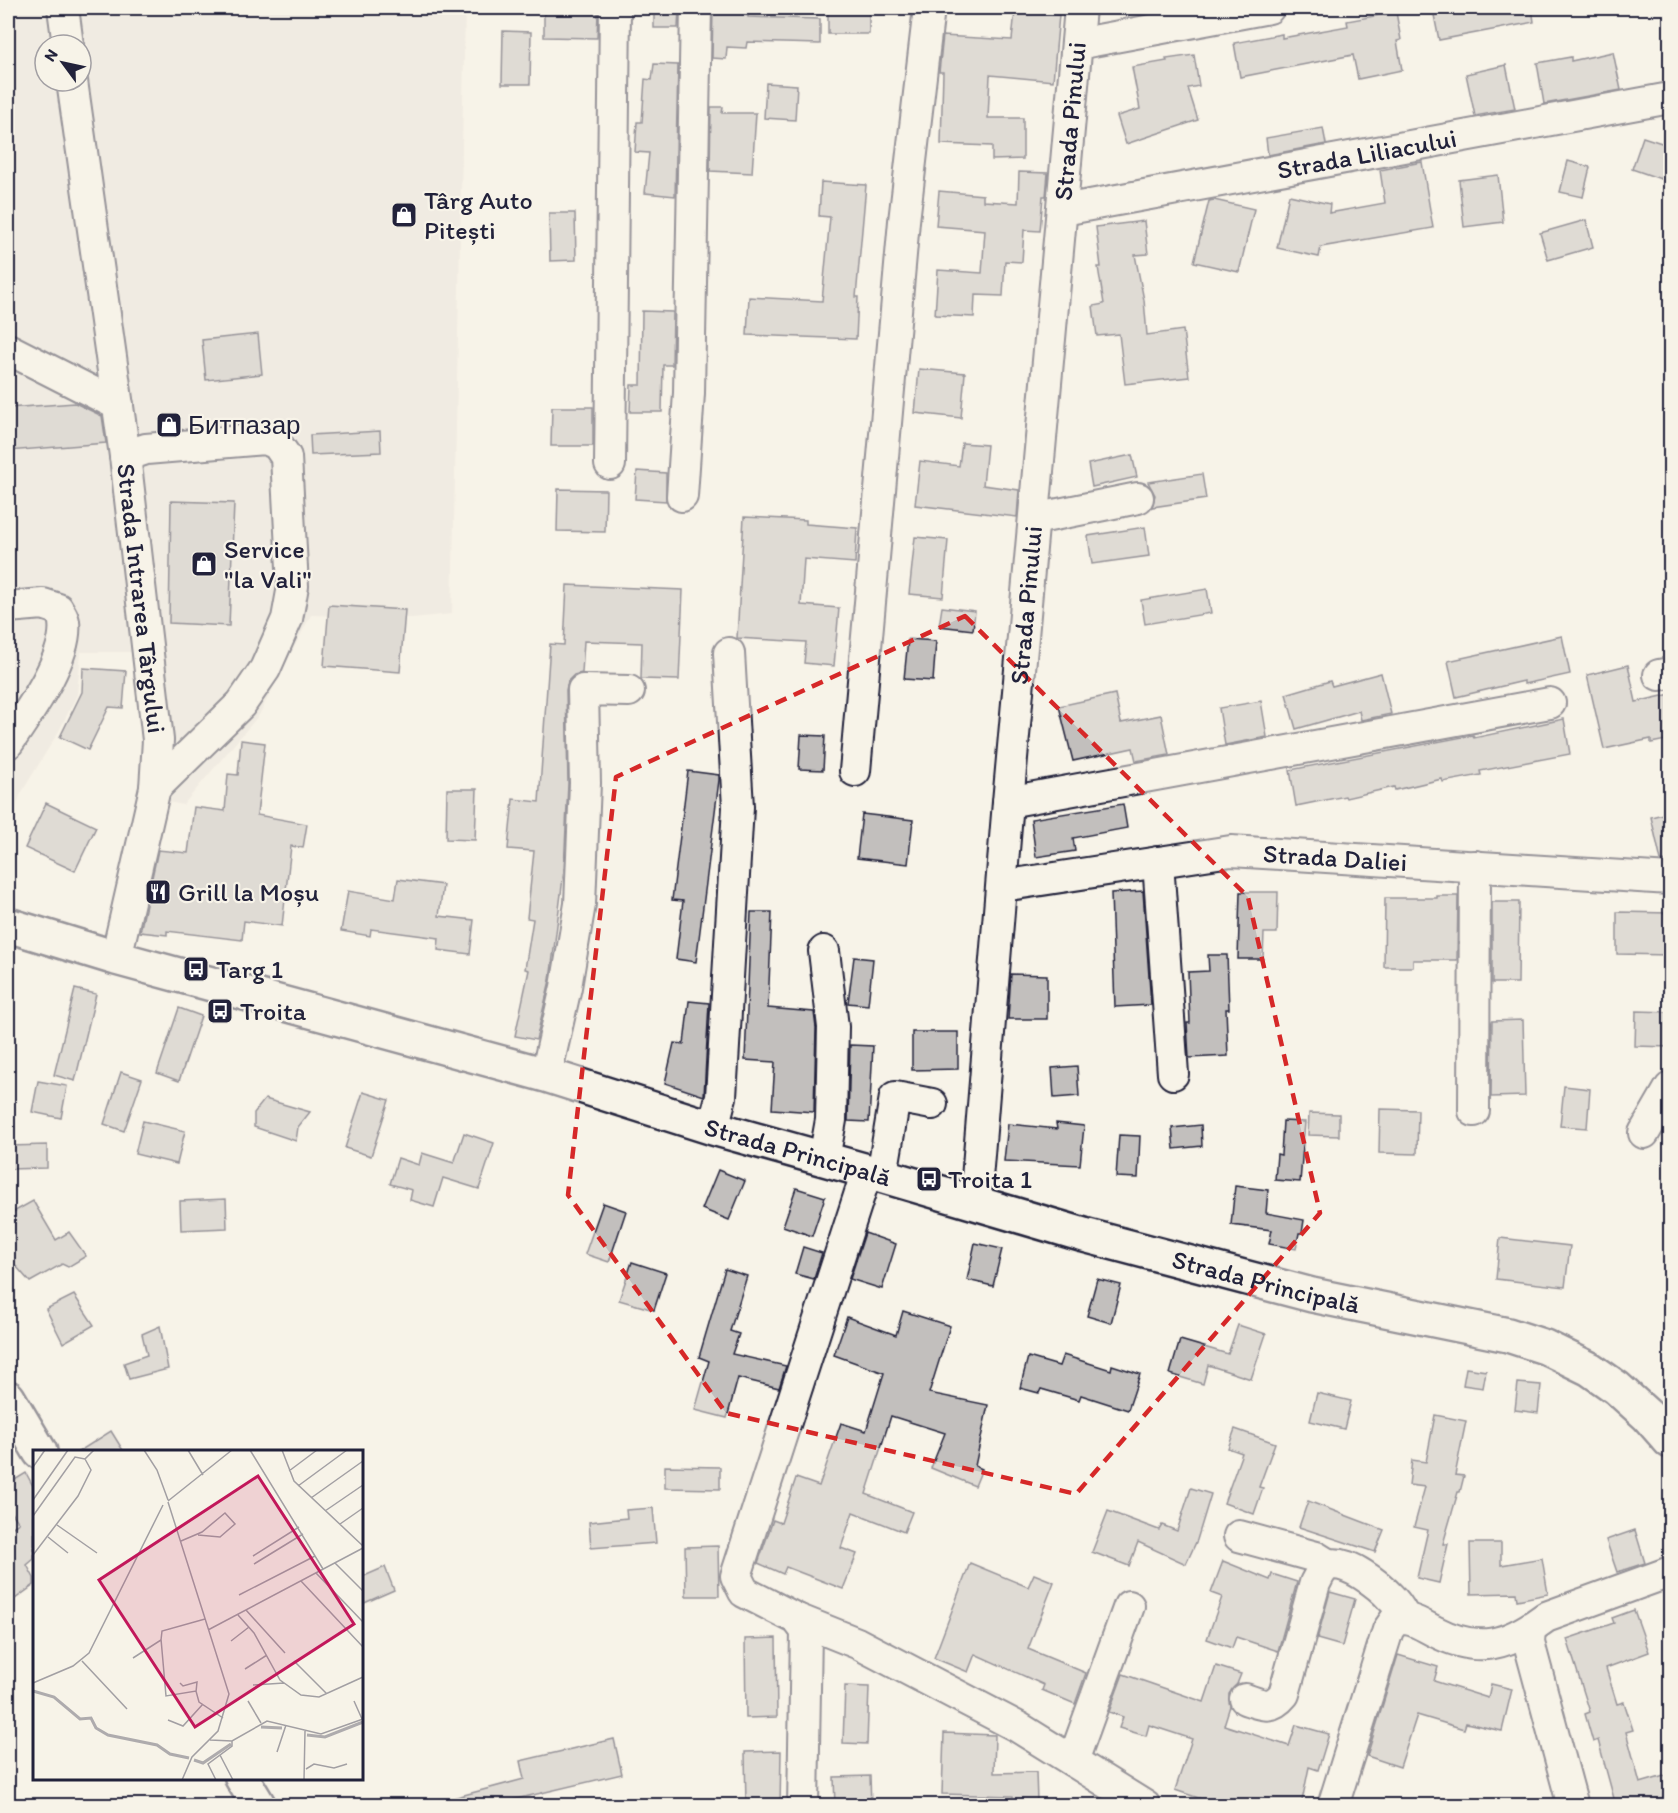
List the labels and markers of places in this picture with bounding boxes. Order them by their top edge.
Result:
place label: Târg Auto Pitești [424,184,533,246]
shop icon: Târg Auto Pitești [389,200,419,230]
place label: Битпазар [188,409,301,441]
shop icon: Битпазар [154,410,184,440]
place label: Service "la Vali" [224,533,312,595]
shop icon: Service "la Vali" [189,549,219,579]
place label: Grill la Moșu [178,876,319,908]
restaurant icon: Grill la Moșu [143,877,173,907]
place label: Targ 1 [216,953,283,985]
bus stop icon: Targ 1 [181,954,211,984]
place label: Troita [240,995,307,1027]
bus stop icon: Troita [205,996,235,1026]
place label: Troita 1 [948,1163,1032,1195]
bus stop icon: Troita 1 [914,1164,944,1194]

